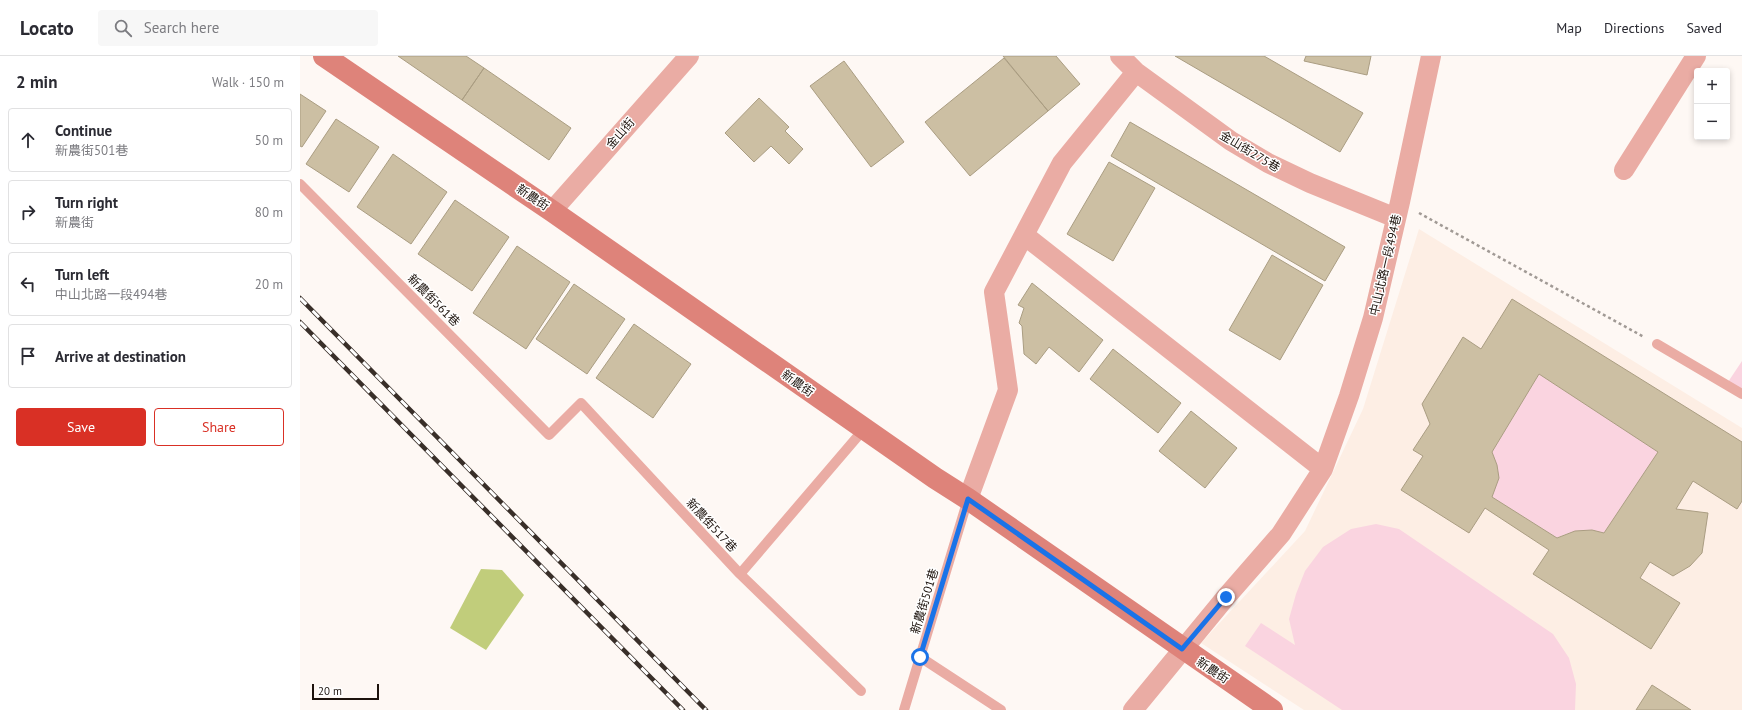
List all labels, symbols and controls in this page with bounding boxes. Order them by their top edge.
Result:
search box [98,10,378,46]
text: Locato [20,16,74,40]
icon: search [112,17,134,39]
text: Search here [144,18,219,37]
text: Map [1556,19,1582,37]
text: Directions [1604,19,1664,37]
text: Saved [1686,19,1722,37]
map controls [1694,68,1730,140]
button: + [1694,68,1730,104]
text: 2 min [16,71,57,93]
text: Walk · 150 m [212,74,284,91]
button: − [1694,104,1730,140]
street label: 金山街 [603,114,637,152]
text: Continue [55,121,112,140]
street label: 金山街275巷 [1217,127,1283,175]
icon: ahead [17,129,39,151]
text: 50 m [255,132,283,149]
text: 新農街501巷 [55,142,128,159]
street label: 新農街 [514,181,552,213]
text: Turn right [55,193,118,212]
icon: right [17,201,39,223]
text: 80 m [255,204,283,221]
street label: 中山北路一段494巷 [1366,213,1404,317]
text: 新農街 [55,214,94,231]
text: Turn left [55,265,109,284]
street label: 新農街561巷 [405,271,463,329]
icon: left [17,273,39,295]
text: 20 m [255,276,283,293]
text: 中山北路一段494巷 [55,286,167,303]
icon: arrive [17,345,39,367]
text: Arrive at destination [55,347,186,366]
street label: 新農街 [779,367,817,399]
button: Save [16,408,146,446]
button: Share [154,408,284,446]
street label: 新農街517巷 [683,495,741,555]
street label: 新農街501巷 [907,566,941,636]
route end [1217,588,1235,606]
route start [911,648,929,666]
street label: 新農街 [1194,654,1232,686]
scale bar [312,682,379,701]
text: 20 m [318,684,342,698]

